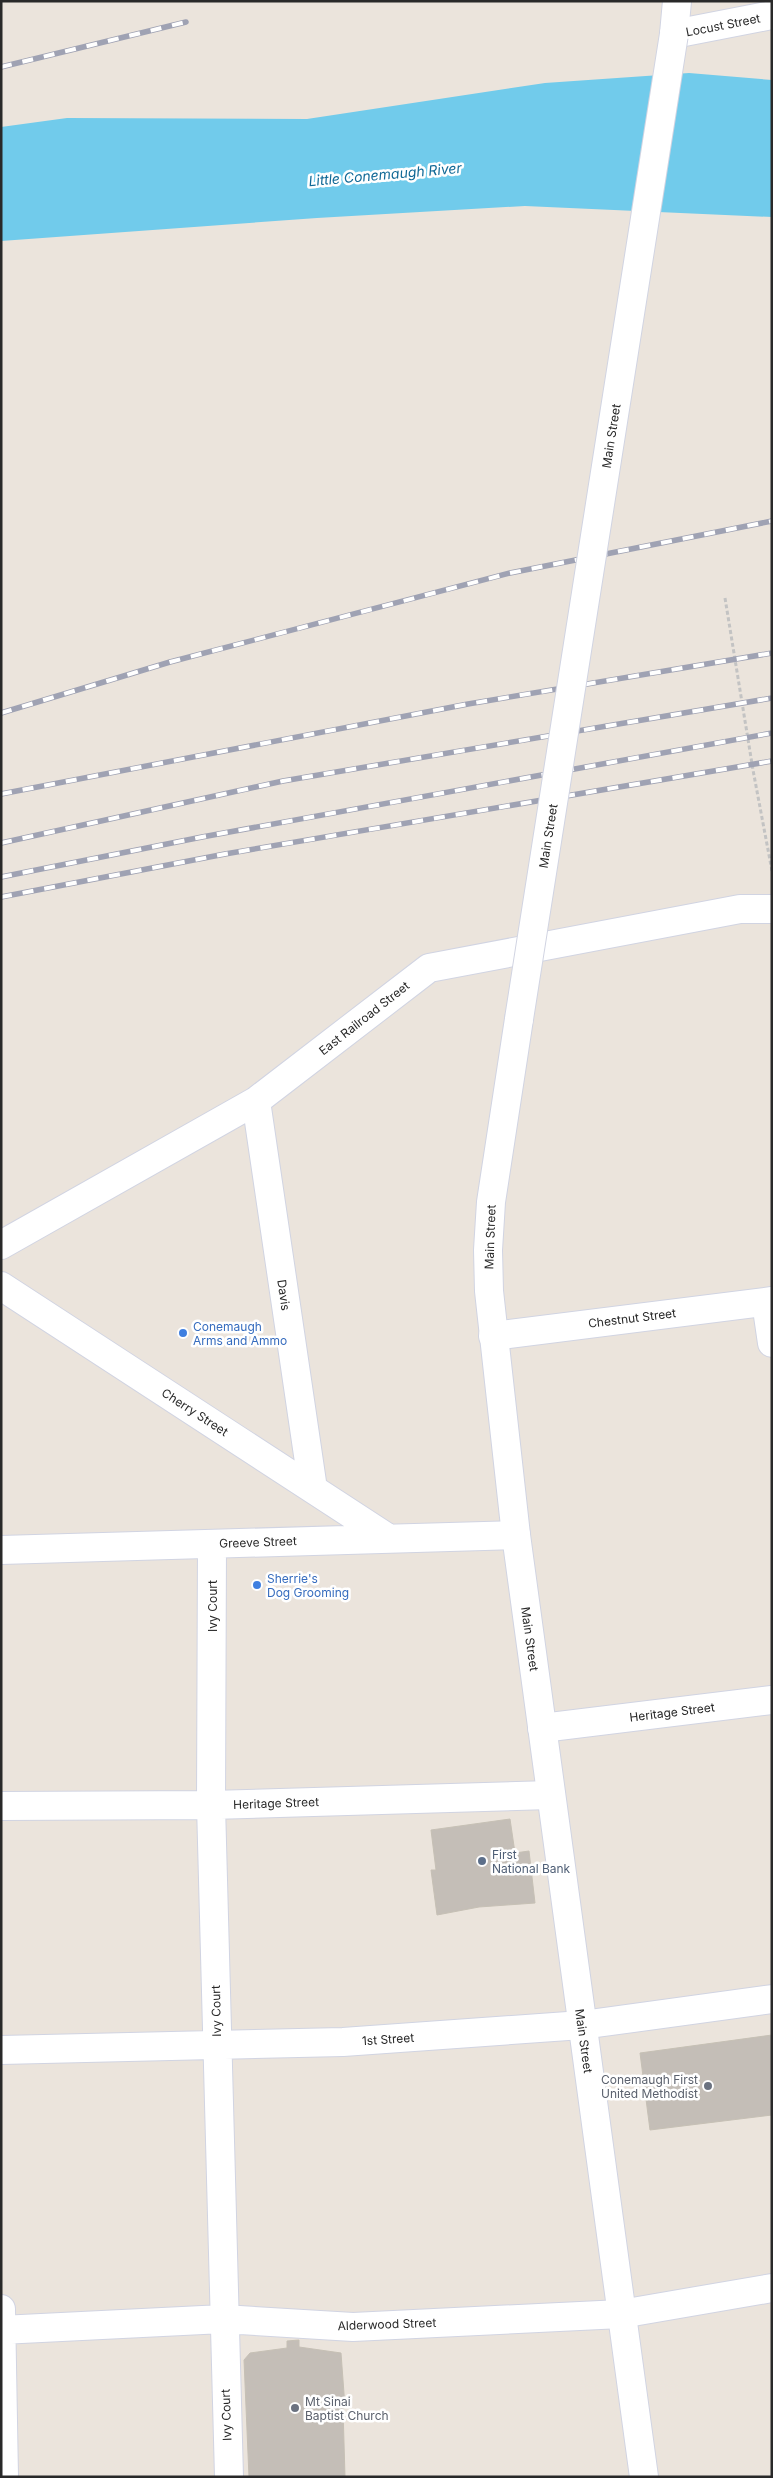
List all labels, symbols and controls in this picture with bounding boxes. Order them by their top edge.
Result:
street label: Locust Street [685,10,762,40]
water label: Little Conemaugh River [308,159,463,189]
street label: Main Street [599,403,623,469]
street label: Main Street [536,803,560,869]
street label: East Railroad Street [316,978,412,1058]
street label: Main Street [481,1204,499,1270]
street label: Davis [274,1278,294,1312]
street label: Chestnut Street [587,1305,677,1331]
place label: Conemaugh Arms and Ammo [193,1319,287,1348]
marker: Conemaugh Arms and Ammo [177,1327,189,1339]
street label: Cherry Street [159,1385,231,1439]
street label: Greeve Street [219,1533,297,1551]
place label: Sherrie's Dog Grooming [267,1571,349,1600]
marker: Sherrie's Dog Grooming [251,1579,263,1591]
street label: Ivy Court [205,1580,220,1632]
street label: Main Street [518,1606,542,1672]
street label: Heritage Street [628,1699,716,1725]
street label: Heritage Street [233,1794,319,1812]
place label: First National Bank [492,1847,571,1876]
marker: First National Bank [476,1855,488,1867]
street label: Ivy Court [208,1985,224,2037]
street label: Main Street [572,2008,596,2074]
street label: 1st Street [361,2030,415,2048]
place label: Conemaugh First United Methodist [601,2072,698,2101]
marker: Conemaugh First United Methodist [702,2080,714,2092]
street label: Alderwood Street [337,2315,437,2333]
street label: Ivy Court [218,2389,234,2441]
place label: Mt Sinai Baptist Church [305,2394,389,2423]
marker: Mt Sinai Baptist Church [289,2402,301,2414]

